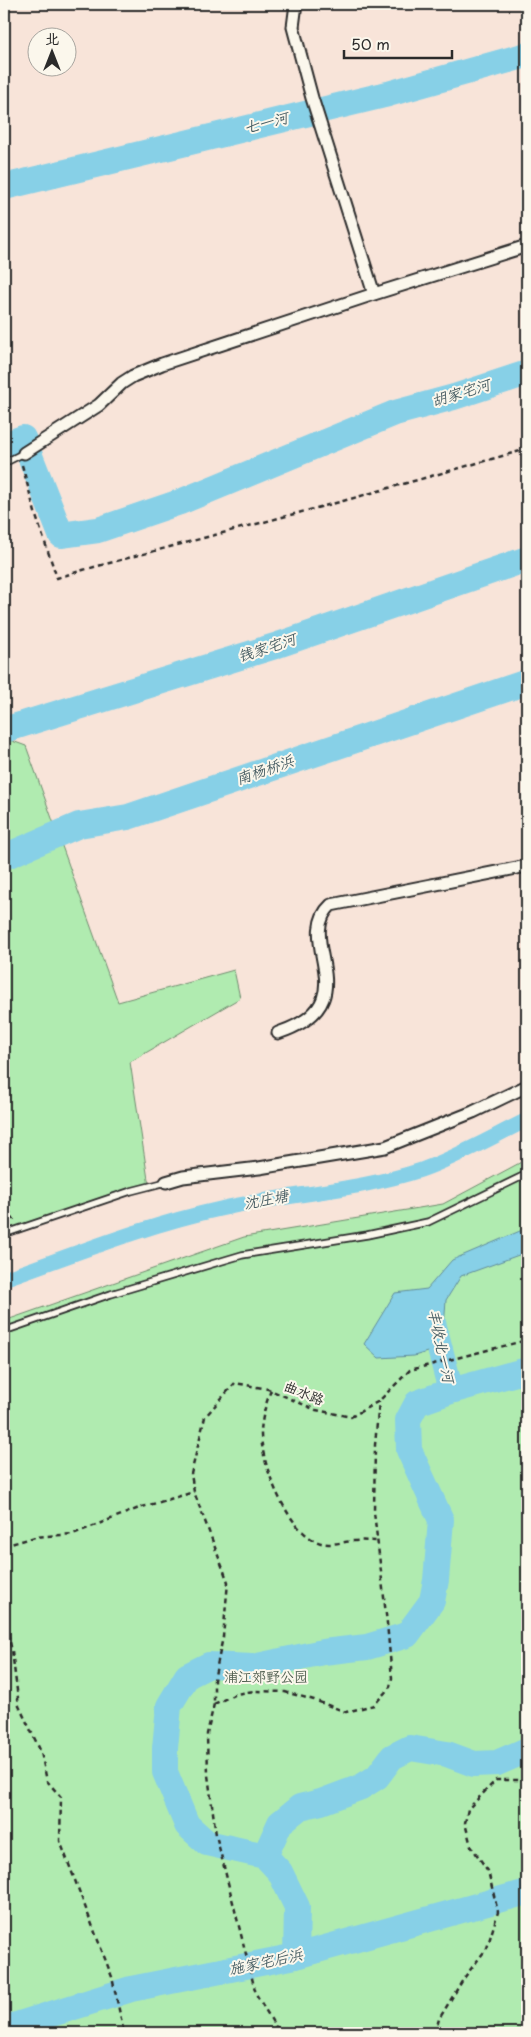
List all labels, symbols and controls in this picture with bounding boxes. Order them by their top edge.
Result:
north arrow [28,28,78,78]
text: 北 [45,28,59,49]
scale bar [344,28,451,60]
text: 50 m [351,32,390,55]
water label: 七一河 [241,104,293,138]
water label: 胡家宅河 [429,371,495,411]
water label: 钱家宅河 [234,625,301,667]
water label: 南杨桥浜 [232,748,298,789]
water label: 沈庄塘 [241,1183,292,1214]
water label: 丰收北一河 [423,1307,462,1388]
street label: 曲水路 [281,1375,328,1410]
park label: 浦江郊野公园 [224,1666,308,1687]
water label: 施家宅后浜 [227,1941,306,1980]

